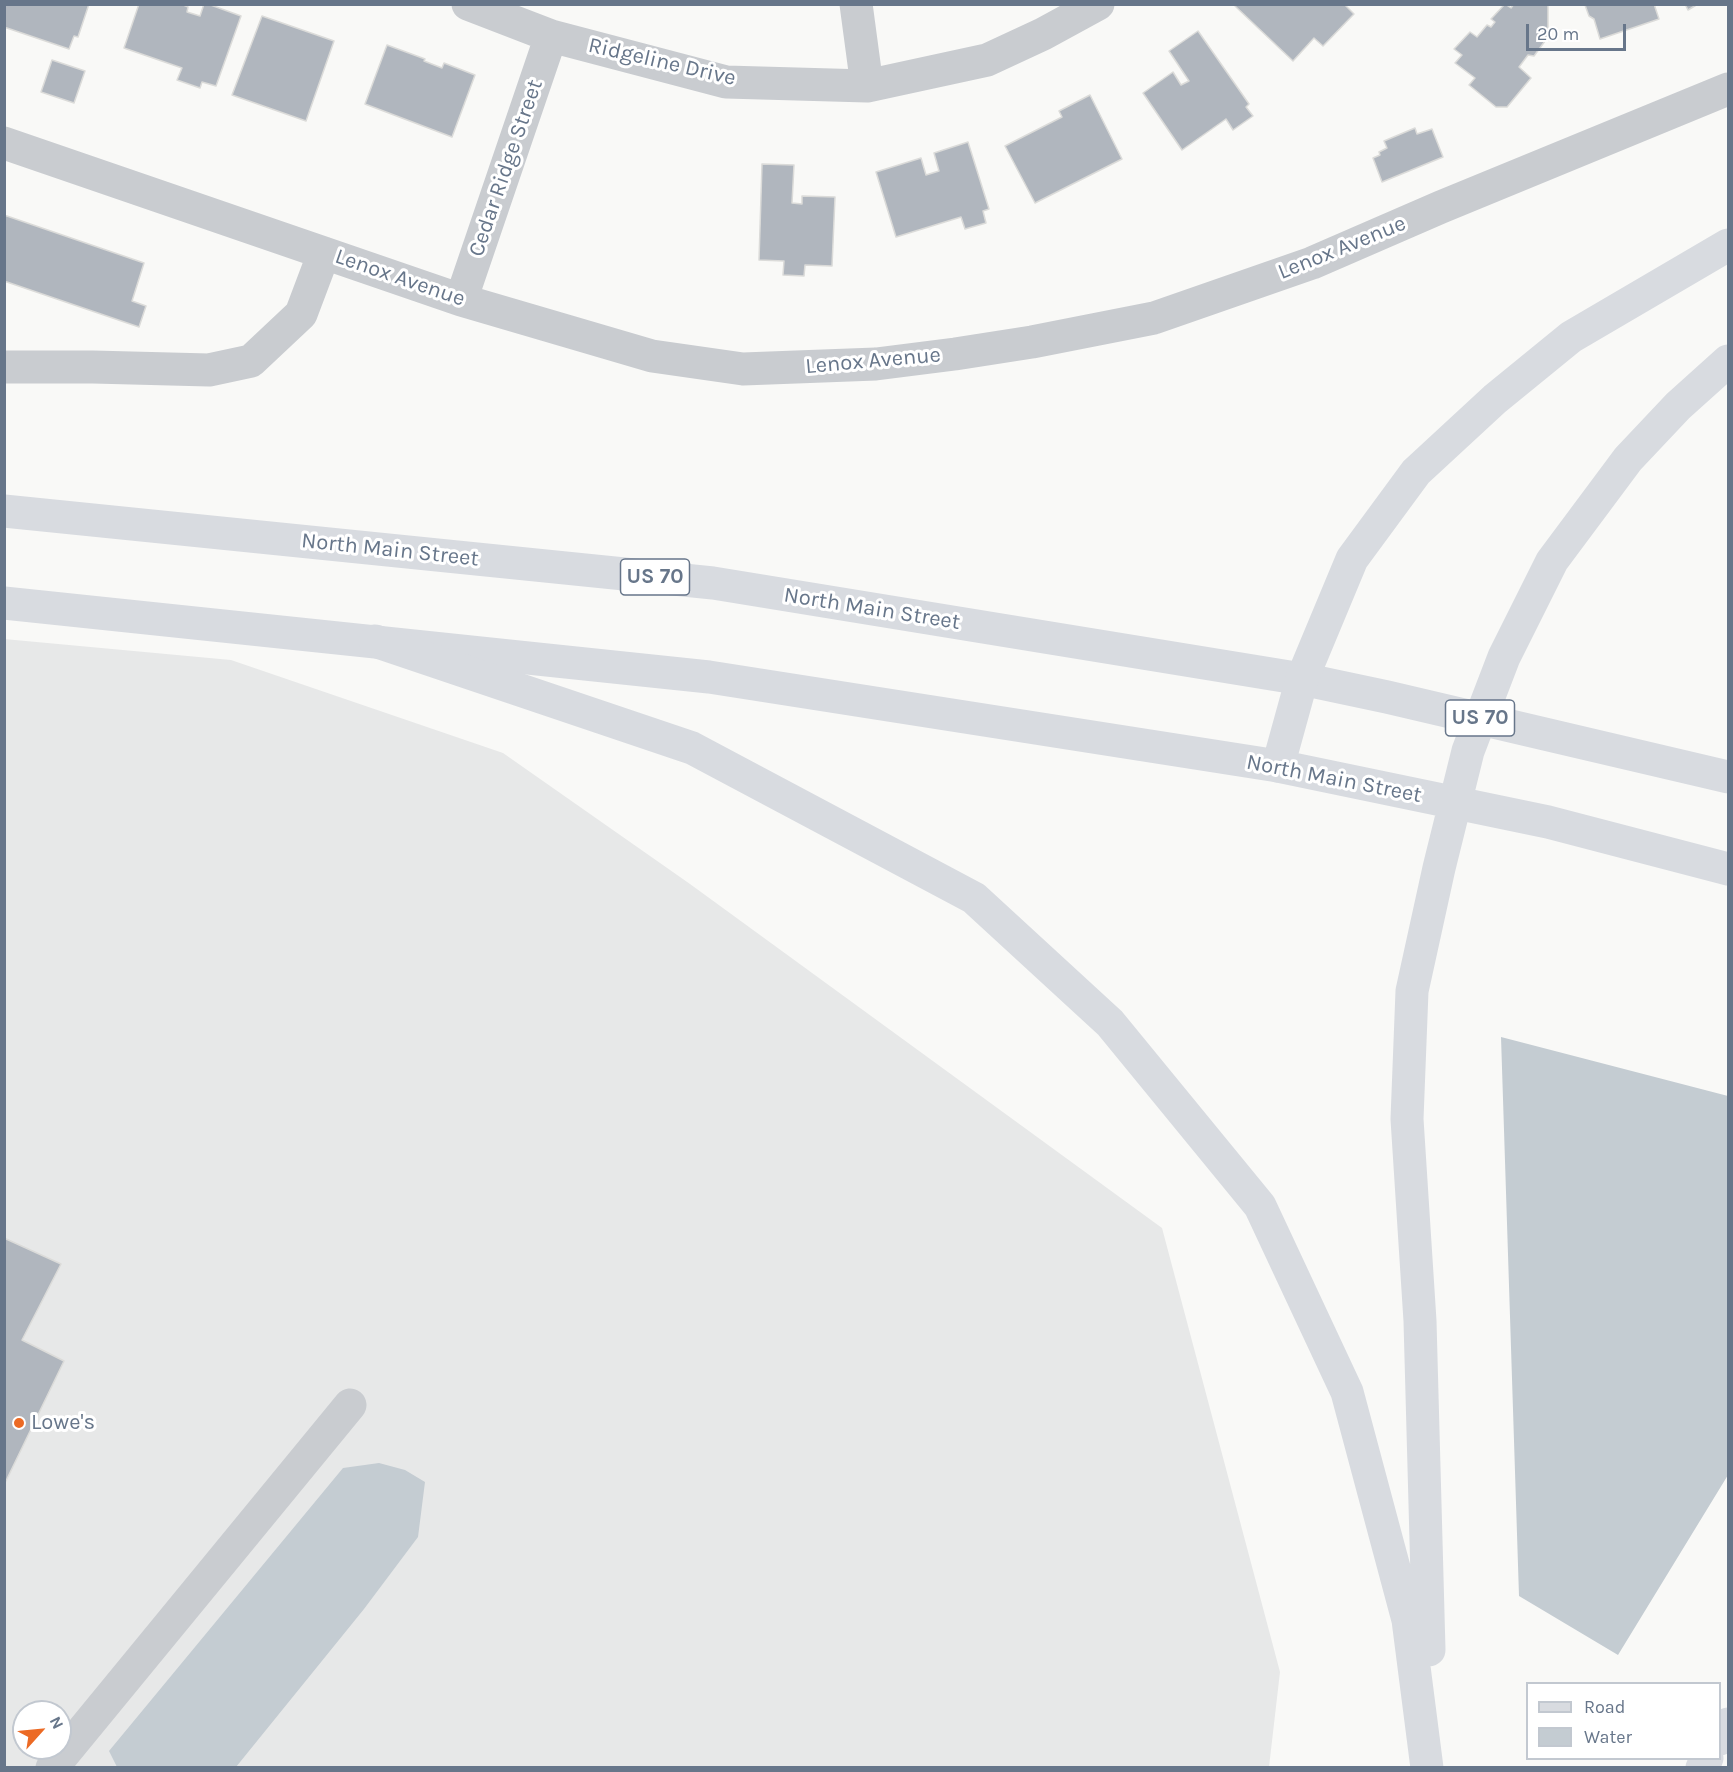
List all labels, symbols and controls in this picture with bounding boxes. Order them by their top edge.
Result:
scale bar [1529,12,1630,50]
text: 20 m [1537,23,1579,45]
street label: Ridgeline Drive [586,32,738,92]
street label: Cedar Ridge Street [463,76,549,260]
street label: Lenox Avenue [1274,210,1410,286]
street label: Lenox Avenue [332,243,468,313]
street label: Lenox Avenue [804,342,942,380]
street label: North Main Street [300,528,480,572]
road number: US 70 [620,559,690,595]
street label: North Main Street [782,582,962,636]
road number: US 70 [1446,700,1514,736]
street label: North Main Street [1244,749,1424,809]
place label: Lowe's [31,1410,95,1436]
marker: Lowe's [12,1416,26,1430]
legend [1526,1682,1721,1760]
text: Road [1584,1696,1625,1718]
north arrow [12,1700,72,1760]
text: N [46,1713,68,1732]
text: Water [1584,1726,1632,1748]

